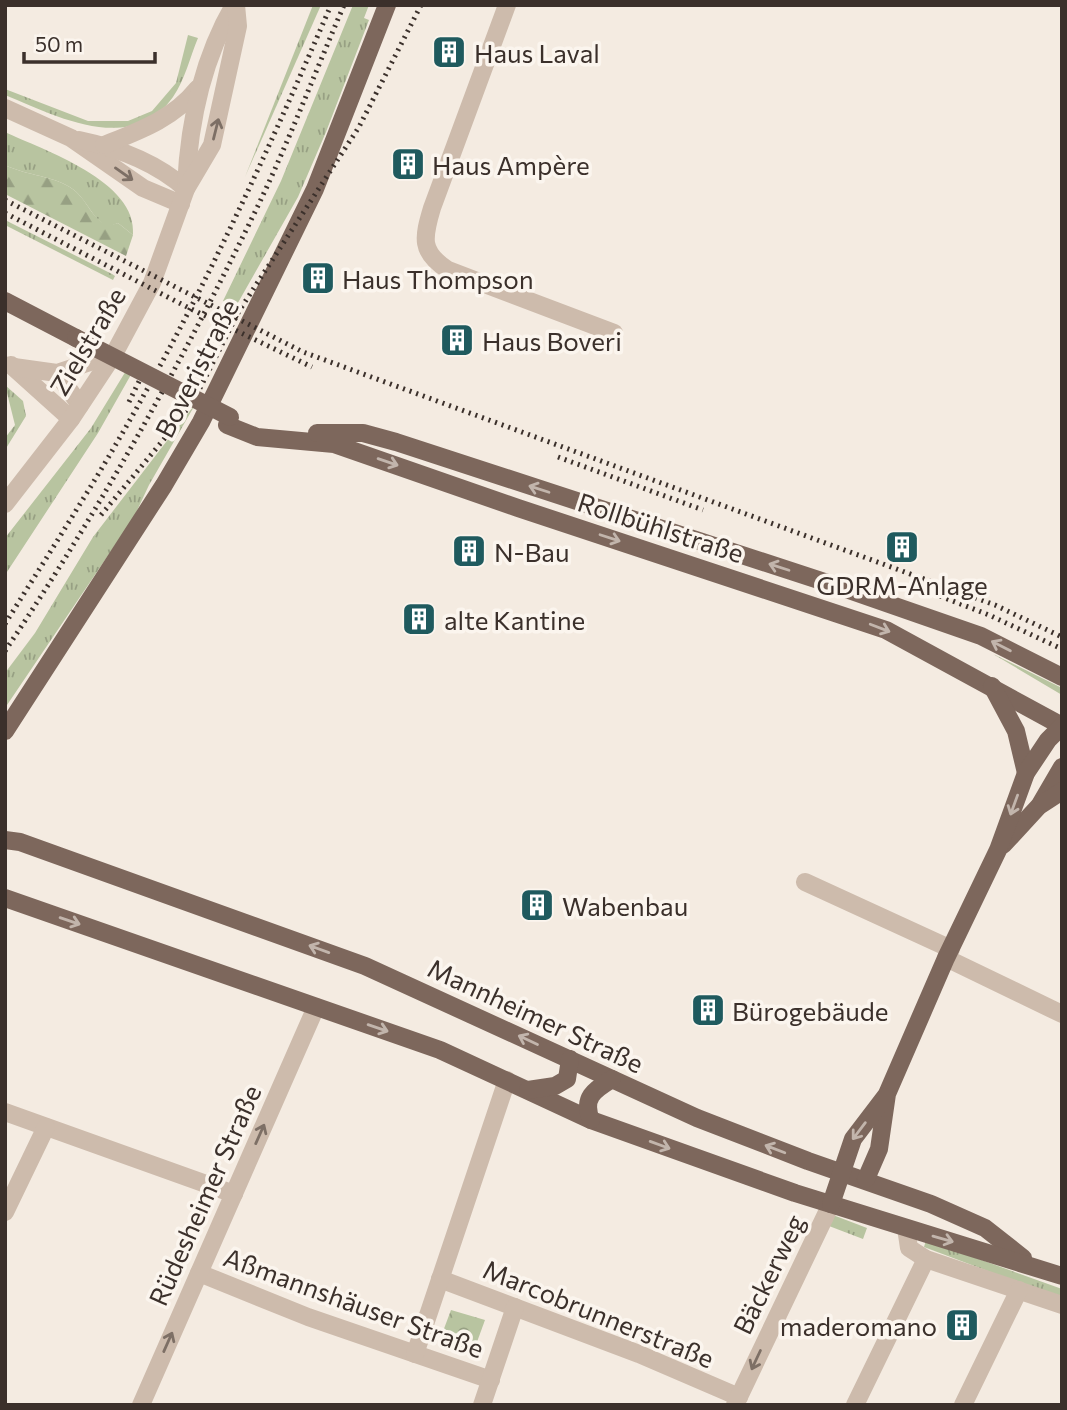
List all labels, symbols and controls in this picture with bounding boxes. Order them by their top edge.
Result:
scale bar [24,21,156,65]
text: 50 m [35,31,83,56]
building icon: Haus Laval [430,33,468,71]
place label: Haus Laval [474,37,600,68]
one-way arrow [210,118,223,141]
building icon: Haus Ampère [389,145,427,183]
place label: Haus Ampère [432,149,590,180]
one-way arrow [114,167,133,181]
building icon: Haus Thompson [299,259,337,297]
place label: Haus Thompson [342,263,534,294]
street label: Zielstraße [43,282,131,400]
street label: Boveristraße [148,294,244,442]
building icon: Haus Boveri [438,321,476,359]
place label: Haus Boveri [482,325,622,356]
one-way arrow [376,457,398,470]
one-way arrow [528,482,550,495]
street label: Rollbühlstraße [574,486,748,568]
building icon: GDRM-Anlage [883,528,921,566]
building icon: N-Bau [450,532,488,570]
one-way arrow [599,533,621,546]
place label: N-Bau [494,536,570,567]
one-way arrow [768,560,790,572]
place label: GDRM-Anlage [816,569,988,600]
building icon: alte Kantine [400,600,438,638]
place label: alte Kantine [444,604,585,635]
one-way arrow [868,622,890,635]
one-way arrow [991,639,1012,653]
one-way arrow [1007,793,1019,815]
building icon: Wabenbau [518,886,556,924]
place label: Wabenbau [562,890,688,921]
one-way arrow [58,916,80,928]
one-way arrow [309,942,331,955]
street label: Mannheimer Straße [423,952,649,1078]
building icon: Bürogebäude [689,991,727,1029]
place label: Bürogebäude [732,995,888,1026]
one-way arrow [367,1022,389,1035]
one-way arrow [518,1033,539,1046]
street label: Rüdesheimer Straße [141,1080,267,1310]
one-way arrow [852,1121,867,1139]
one-way arrow [254,1124,267,1145]
one-way arrow [649,1140,671,1152]
one-way arrow [765,1141,786,1154]
street label: Bäckerweg [726,1209,810,1339]
one-way arrow [931,1233,953,1246]
street label: Aßmannshäuser Straße [220,1241,488,1363]
street label: Marcobrunnerstraße [479,1253,719,1373]
building icon: maderomano [943,1306,981,1344]
place label: maderomano [780,1310,937,1341]
one-way arrow [162,1332,175,1354]
one-way arrow [749,1349,762,1370]

